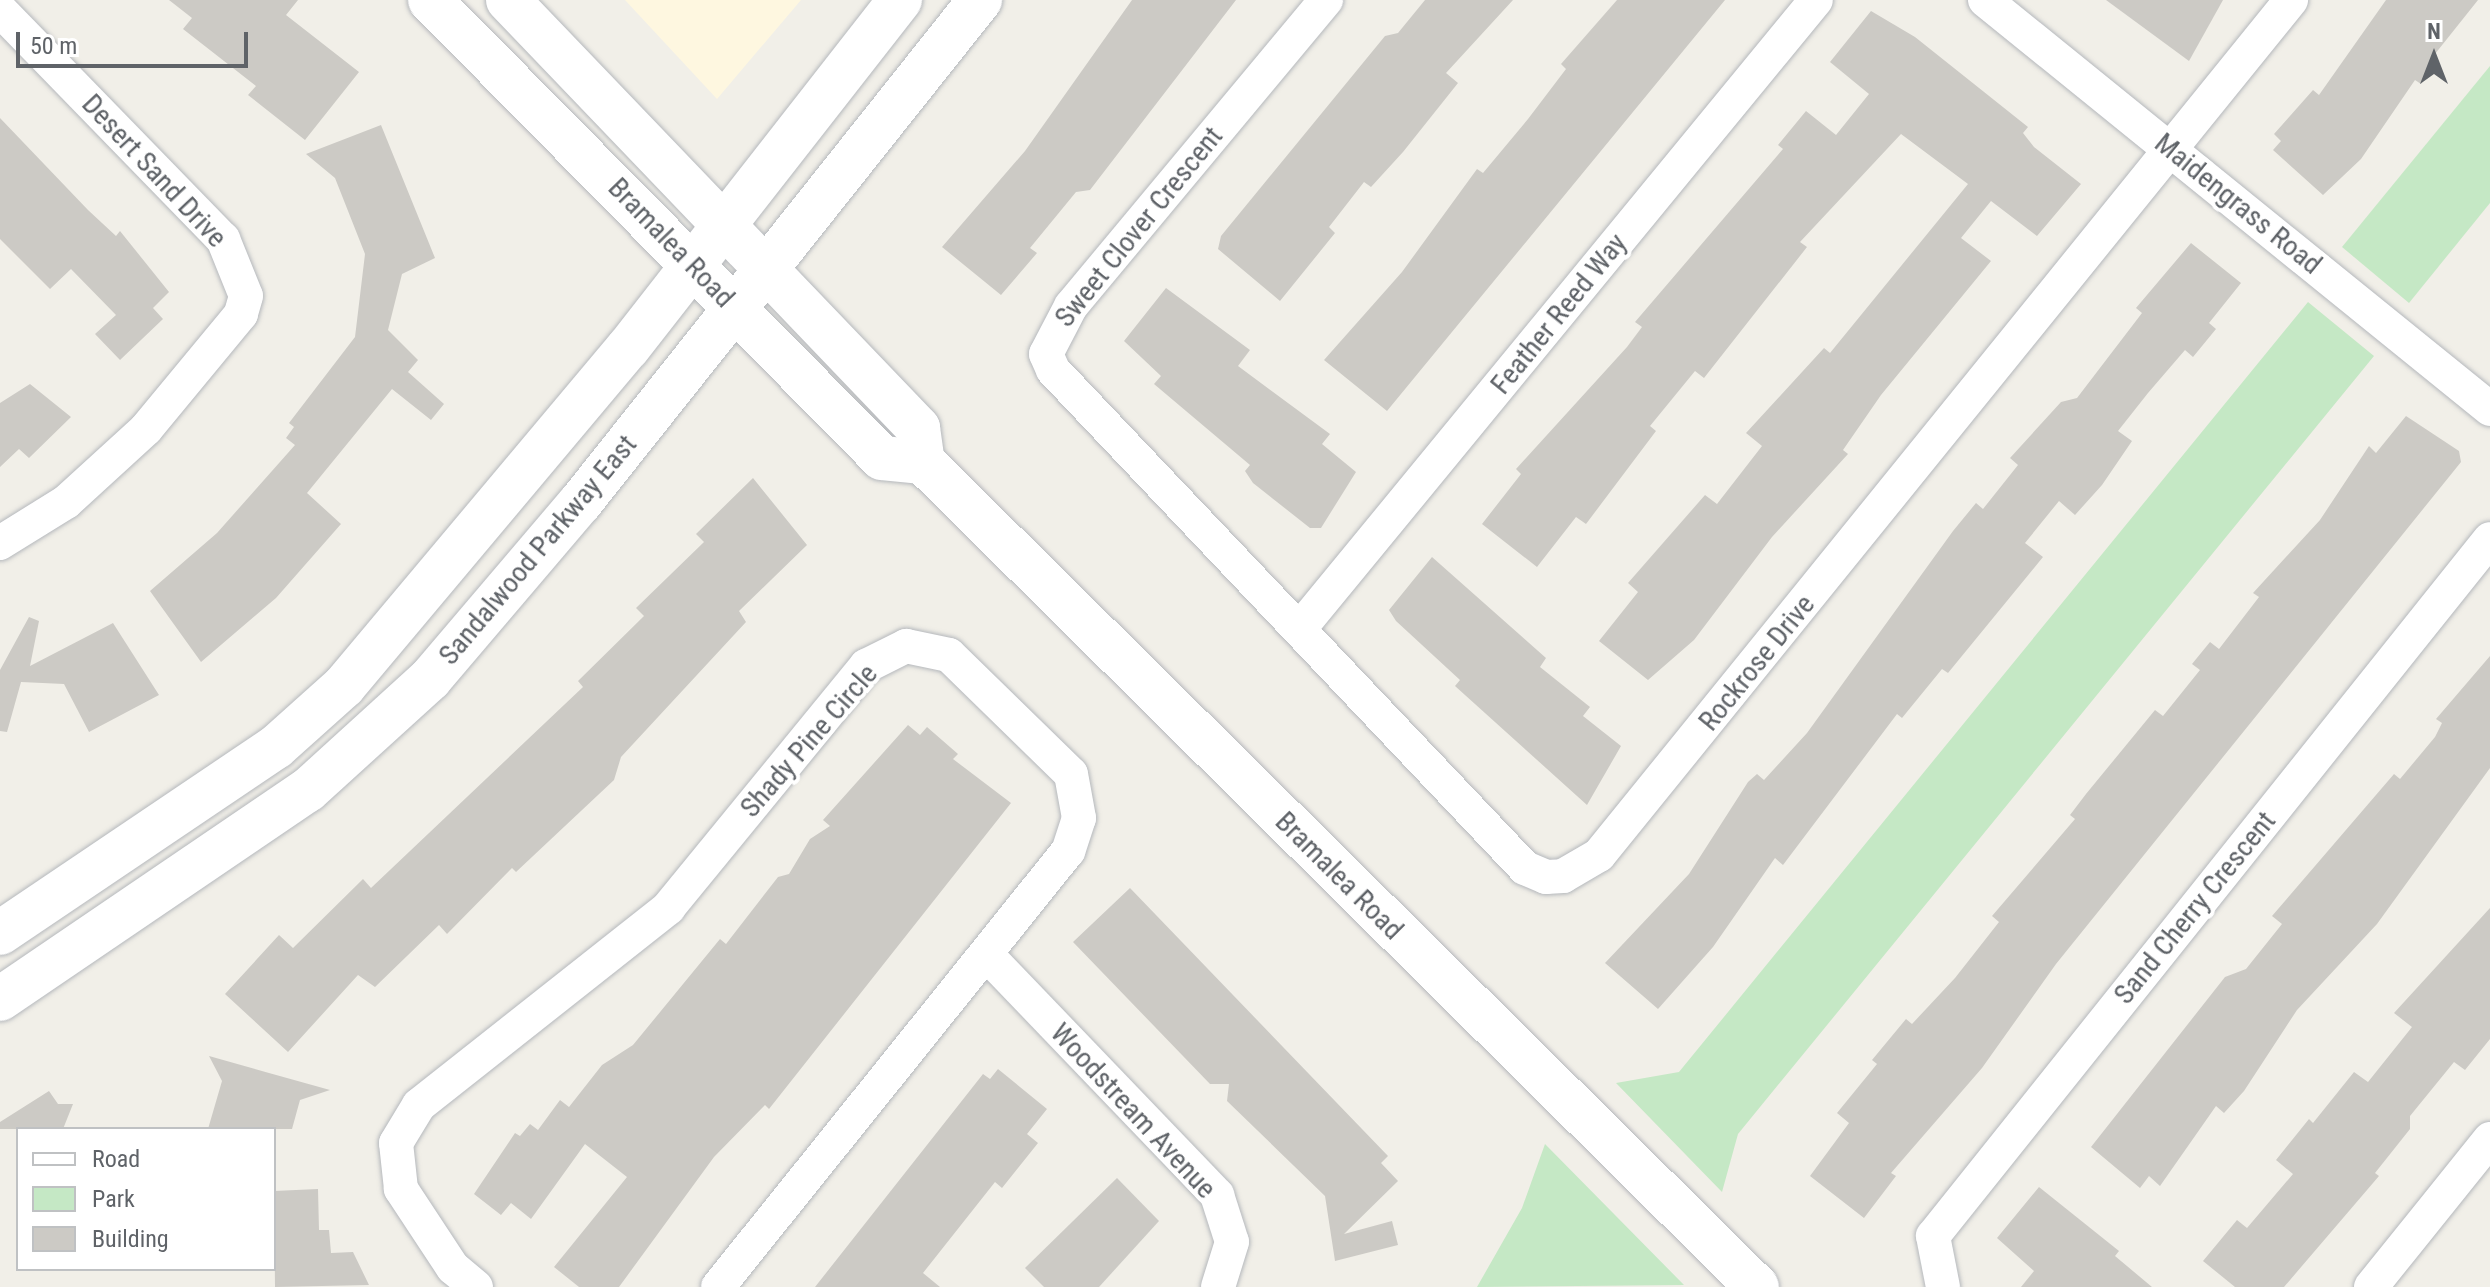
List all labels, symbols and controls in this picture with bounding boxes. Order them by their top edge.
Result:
scale bar [20,16,252,66]
north arrow [2394,16,2474,96]
text: N [2427,19,2441,44]
text: 50 m [30,32,77,60]
street label: Desert Sand Drive [75,88,233,254]
street label: Sweet Clover Crescent [1048,120,1230,334]
street label: Maidengrass Road [2148,126,2328,282]
street label: Bramalea Road [601,171,741,315]
street label: Feather Reed Way [1484,227,1634,401]
street label: Sandalwood Parkway East [432,428,644,672]
street label: Rockrose Drive [1692,588,1822,738]
street label: Shady Pine Circle [733,658,885,824]
street label: Bramalea Road [1268,805,1410,947]
street label: Sand Cherry Crescent [2107,805,2283,1011]
street label: Woodstream Avenue [1043,1017,1223,1205]
legend [16,1127,276,1271]
text: Road [92,1145,140,1173]
text: Park [92,1185,135,1213]
text: Building [92,1225,169,1253]

